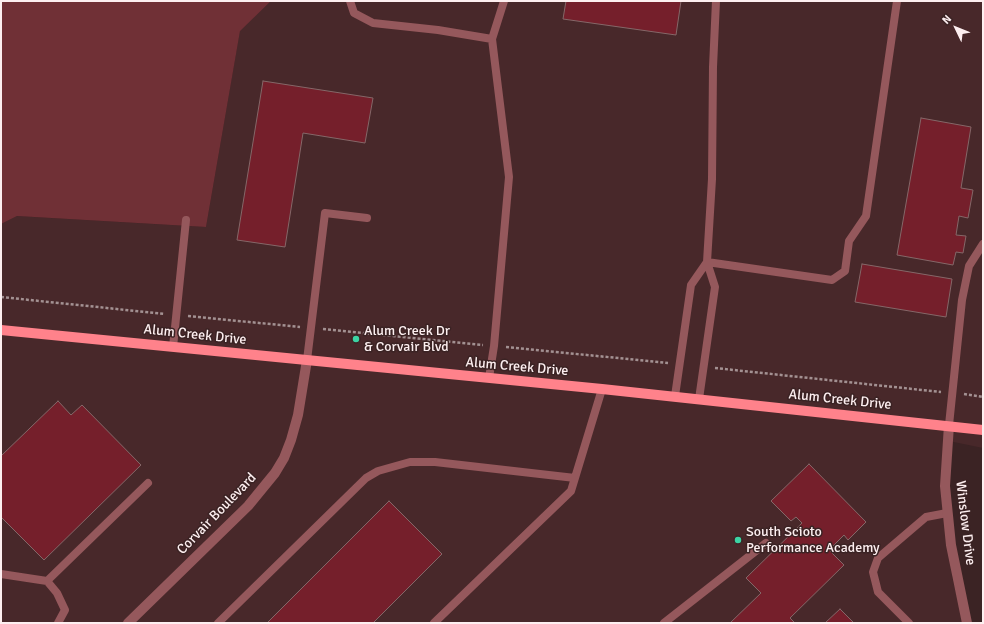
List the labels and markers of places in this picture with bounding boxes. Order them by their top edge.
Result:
place label: Alum Creek Dr & Corvair Blvd [364,323,450,356]
marker: Alum Creek Dr & Corvair Blvd [351,334,361,344]
place label: South Scioto Performance Academy [746,524,880,556]
marker: South Scioto Performance Academy [733,535,743,545]

